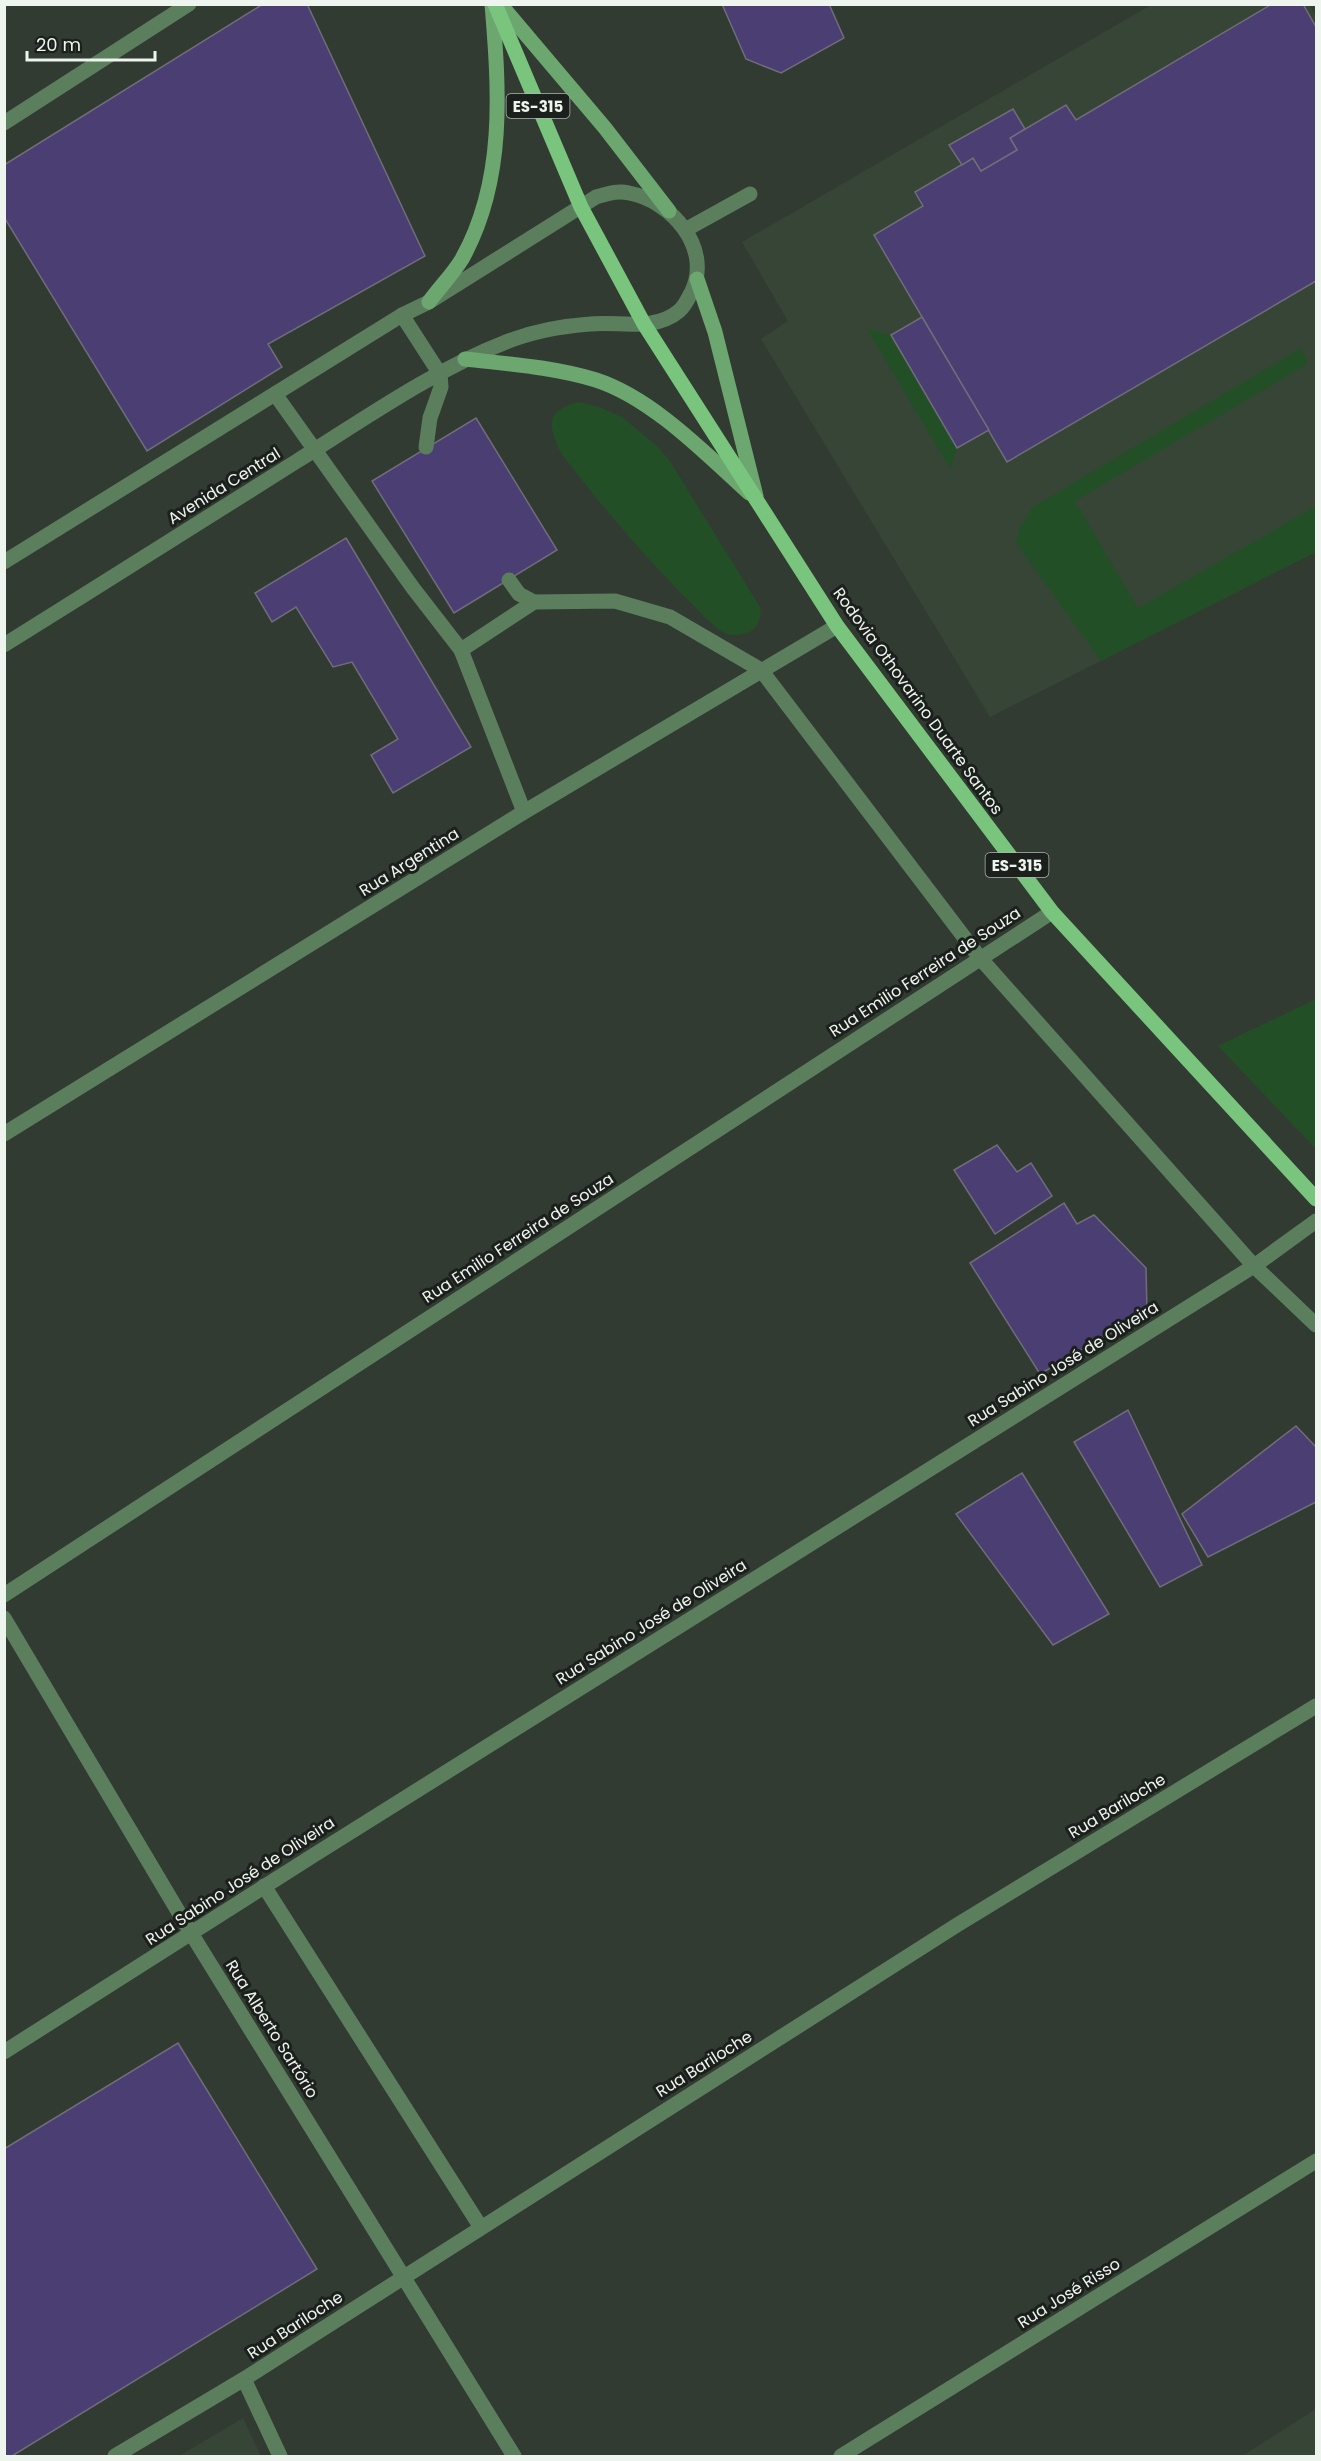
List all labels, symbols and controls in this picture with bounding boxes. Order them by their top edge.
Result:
scale bar [27,24,154,62]
text: 20 m [36,32,81,57]
road number: ES-315 [506,94,570,118]
street label: Avenida Central [163,442,285,530]
street label: Rodovia Othovarino Duarte Santos [828,583,1008,819]
street label: Rua Argentina [355,822,463,902]
road number: ES-315 [986,853,1048,877]
street label: Rua Emilio Ferreira de Souza [825,901,1025,1043]
street label: Rua Emilio Ferreira de Souza [418,1167,618,1309]
street label: Rua Sabino José de Oliveira [963,1296,1163,1432]
street label: Rua Sabino José de Oliveira [551,1554,751,1690]
street label: Rua Bariloche [1064,1768,1170,1844]
street label: Rua Sabino José de Oliveira [141,1811,339,1951]
street label: Rua Alberto Sartório [220,1955,324,2103]
street label: Rua Bariloche [651,2025,757,2103]
street label: Rua José Risso [1013,2252,1125,2334]
street label: Rua Bariloche [243,2285,347,2365]

